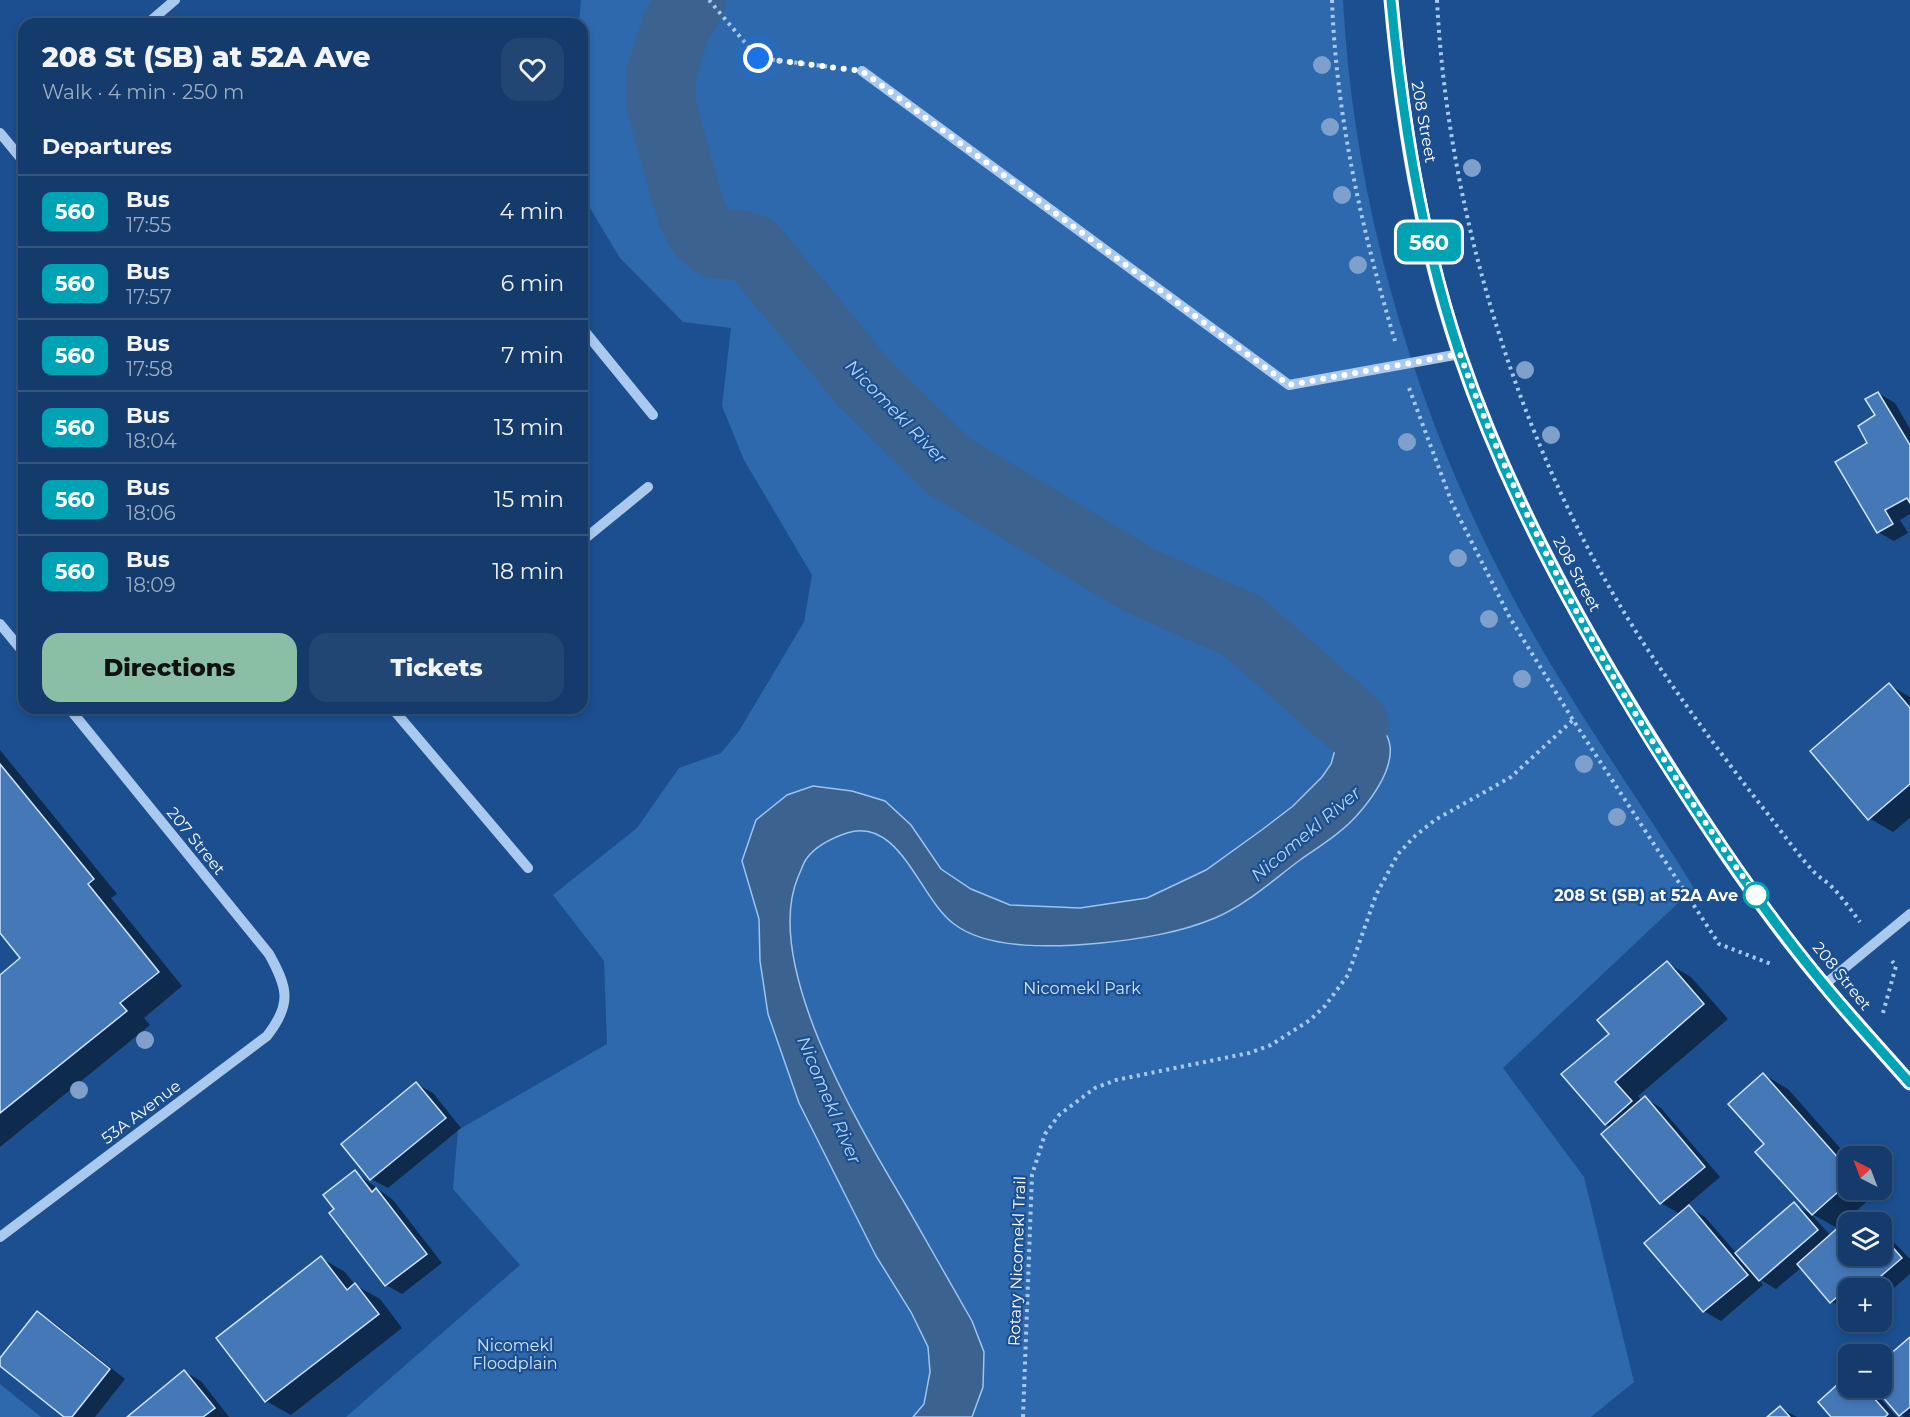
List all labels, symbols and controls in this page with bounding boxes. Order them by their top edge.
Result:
button: heart [501,38,564,101]
text: 208 St (SB) at 52A Ave [42,40,370,74]
your location [743,43,773,73]
text: Walk · 4 min · 250 m [42,80,244,104]
street label: 208 Street [1407,80,1441,165]
text: Departures [42,133,172,160]
text: Bus [126,186,170,213]
text: 4 min [500,198,564,225]
text: 560 [55,199,95,224]
text: 17:55 [126,213,171,237]
line badge: 560 [1394,222,1464,262]
text: 560 [1409,230,1449,255]
text: Bus [126,258,170,285]
text: 6 min [501,270,564,297]
text: 560 [55,271,95,296]
text: 17:57 [126,285,172,309]
text: Bus [126,330,170,357]
text: 7 min [501,342,564,369]
text: 560 [55,343,95,368]
water label: Nicomekl River [841,355,952,469]
text: 17:58 [126,357,173,381]
text: Bus [126,402,170,429]
text: 13 min [494,414,564,441]
text: 560 [55,415,95,440]
text: 18:04 [126,429,177,453]
text: Bus [126,474,170,501]
text: 15 min [494,486,564,513]
text: 560 [55,487,95,512]
text: 18:06 [126,501,176,525]
street label: 208 Street [1549,533,1605,615]
text: Bus [126,546,170,573]
text: 18 min [492,558,564,585]
text: 560 [55,559,95,584]
text: 18:09 [126,573,176,597]
button: Directions [42,633,297,702]
button: Tickets [309,633,564,702]
water label: Nicomekl River [1247,781,1366,886]
street label: 207 Street [163,803,229,879]
marker: 208 St (SB) at 52A Ave [1743,882,1769,908]
place label: 208 St (SB) at 52A Ave [1554,886,1738,905]
street label: 208 Street [1809,938,1876,1014]
park label: Nicomekl Park [1023,979,1141,998]
water label: Nicomekl River [792,1033,866,1168]
street label: 53A Avenue [98,1076,184,1148]
north arrow [1838,1146,1892,1200]
map controls [1838,1146,1892,1398]
street label: Rotary Nicomekl Trail [1005,1176,1029,1346]
button: layers [1838,1212,1892,1266]
button: + [1838,1278,1892,1332]
park label: Nicomekl Floodplain [472,1336,558,1373]
button: − [1838,1344,1892,1398]

